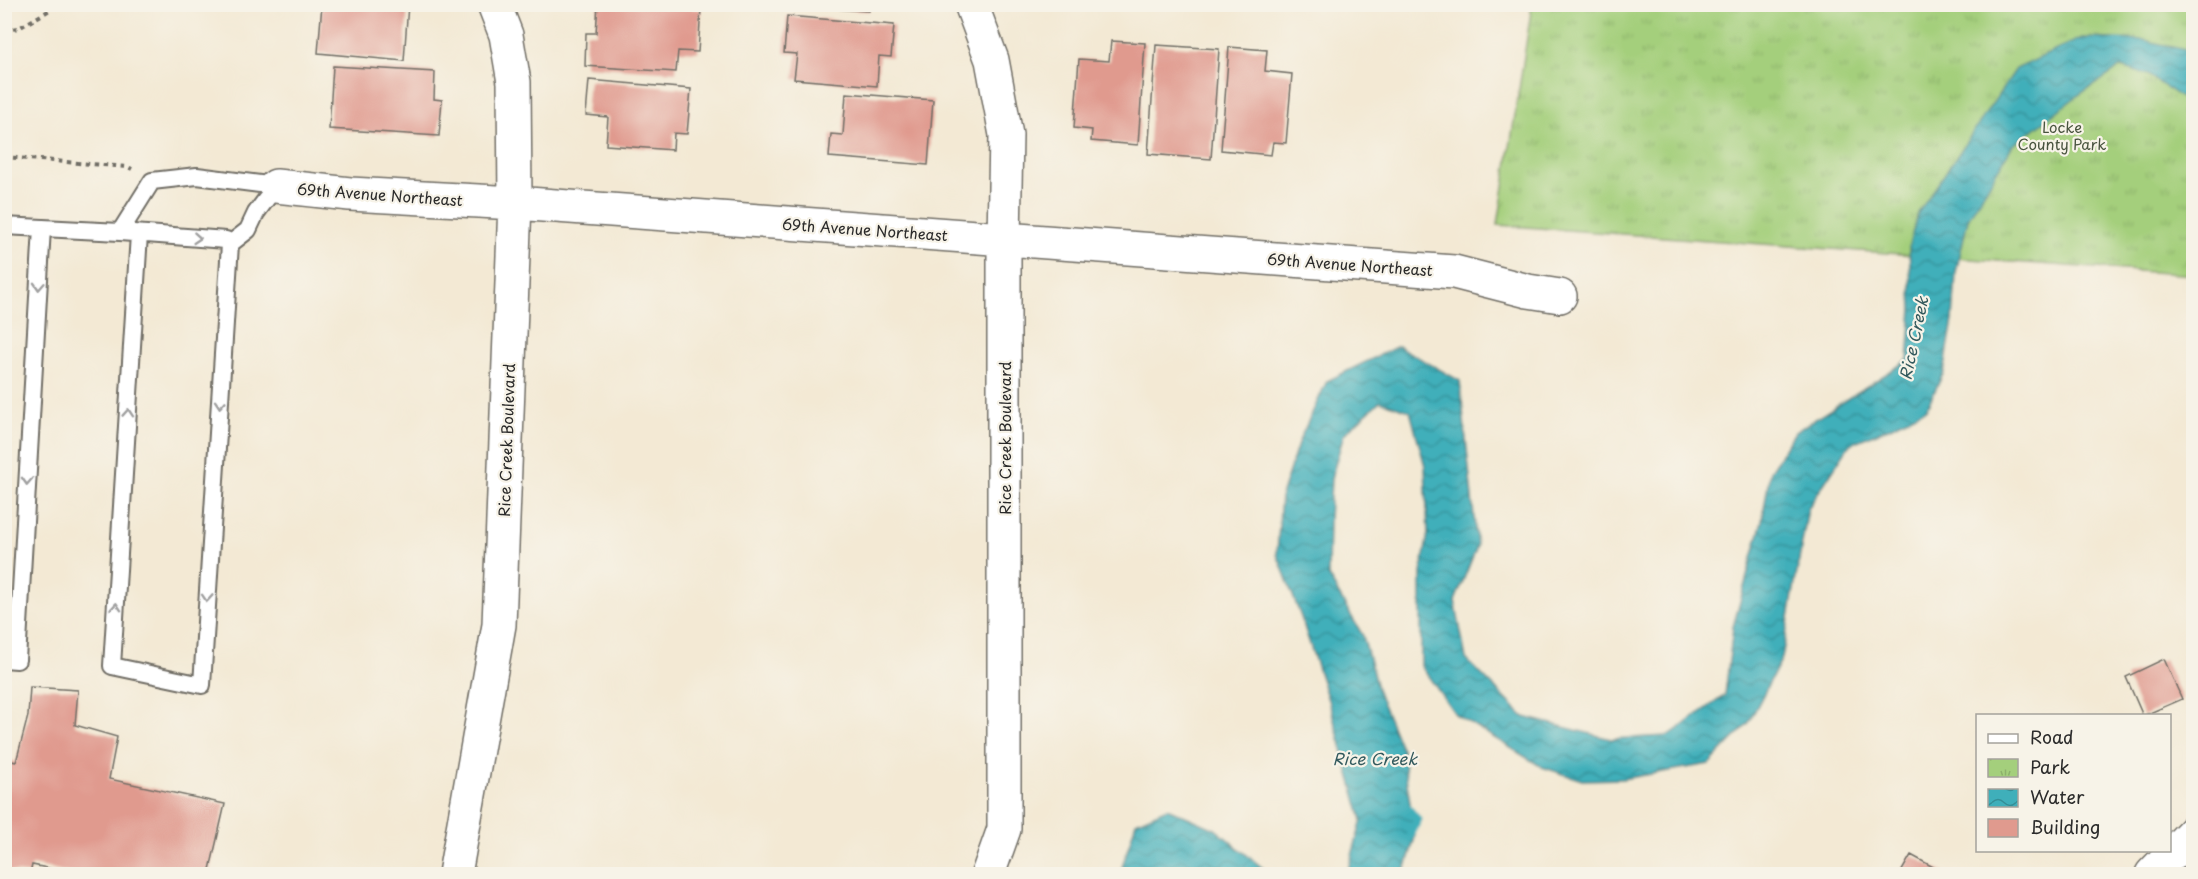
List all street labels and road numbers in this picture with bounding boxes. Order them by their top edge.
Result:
street label: 69th Avenue Northeast [296,177,464,211]
street label: 69th Avenue Northeast [781,212,949,246]
street label: 69th Avenue Northeast [1266,247,1434,281]
street label: Rice Creek Boulevard [993,361,1016,515]
street label: Rice Creek Boulevard [492,363,520,517]

